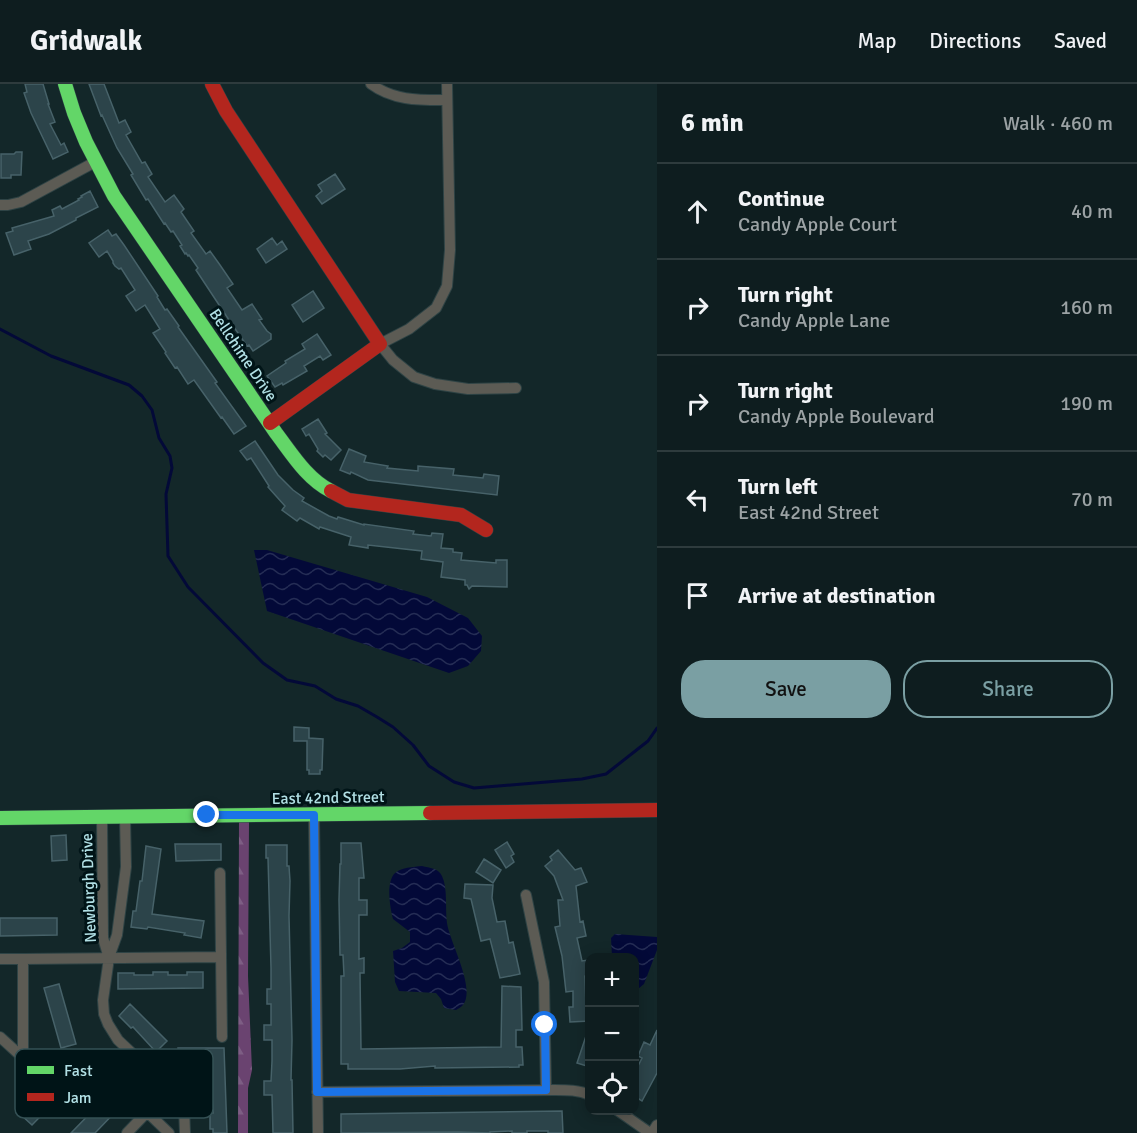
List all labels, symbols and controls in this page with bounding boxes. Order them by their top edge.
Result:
text: Gridwalk [30,24,142,58]
text: Map [858,28,896,54]
text: Directions [929,28,1021,54]
text: Saved [1054,28,1107,54]
text: 6 min [681,107,744,139]
text: Walk · 460 m [1003,111,1113,136]
text: Continue [738,185,825,212]
icon: ahead [681,195,714,228]
text: 40 m [1071,199,1113,224]
text: Candy Apple Court [738,212,897,237]
text: Turn right [738,281,833,308]
icon: right [681,291,714,324]
text: 160 m [1060,295,1113,320]
street label: Bellchime Drive [205,305,281,405]
text: Candy Apple Lane [738,308,890,333]
text: Turn right [738,377,833,404]
icon: right [681,387,714,420]
text: 190 m [1060,391,1113,416]
text: Candy Apple Boulevard [738,404,935,429]
text: Turn left [738,473,818,500]
icon: left [681,483,714,516]
text: 70 m [1071,487,1113,512]
text: East 42nd Street [738,500,879,525]
icon: arrive [681,579,714,612]
text: Arrive at destination [738,582,935,609]
button: Save [681,660,891,718]
button: Share [903,660,1113,718]
street label: East 42nd Street [271,787,385,809]
route end [193,801,219,827]
street label: Newburgh Drive [77,833,101,943]
map controls [585,953,639,1115]
button: + [585,953,639,1007]
button: − [585,1007,639,1061]
route start [531,1011,557,1037]
legend [15,1049,213,1118]
text: Fast [64,1061,93,1081]
button: locate [585,1061,639,1115]
text: Jam [64,1088,92,1108]

